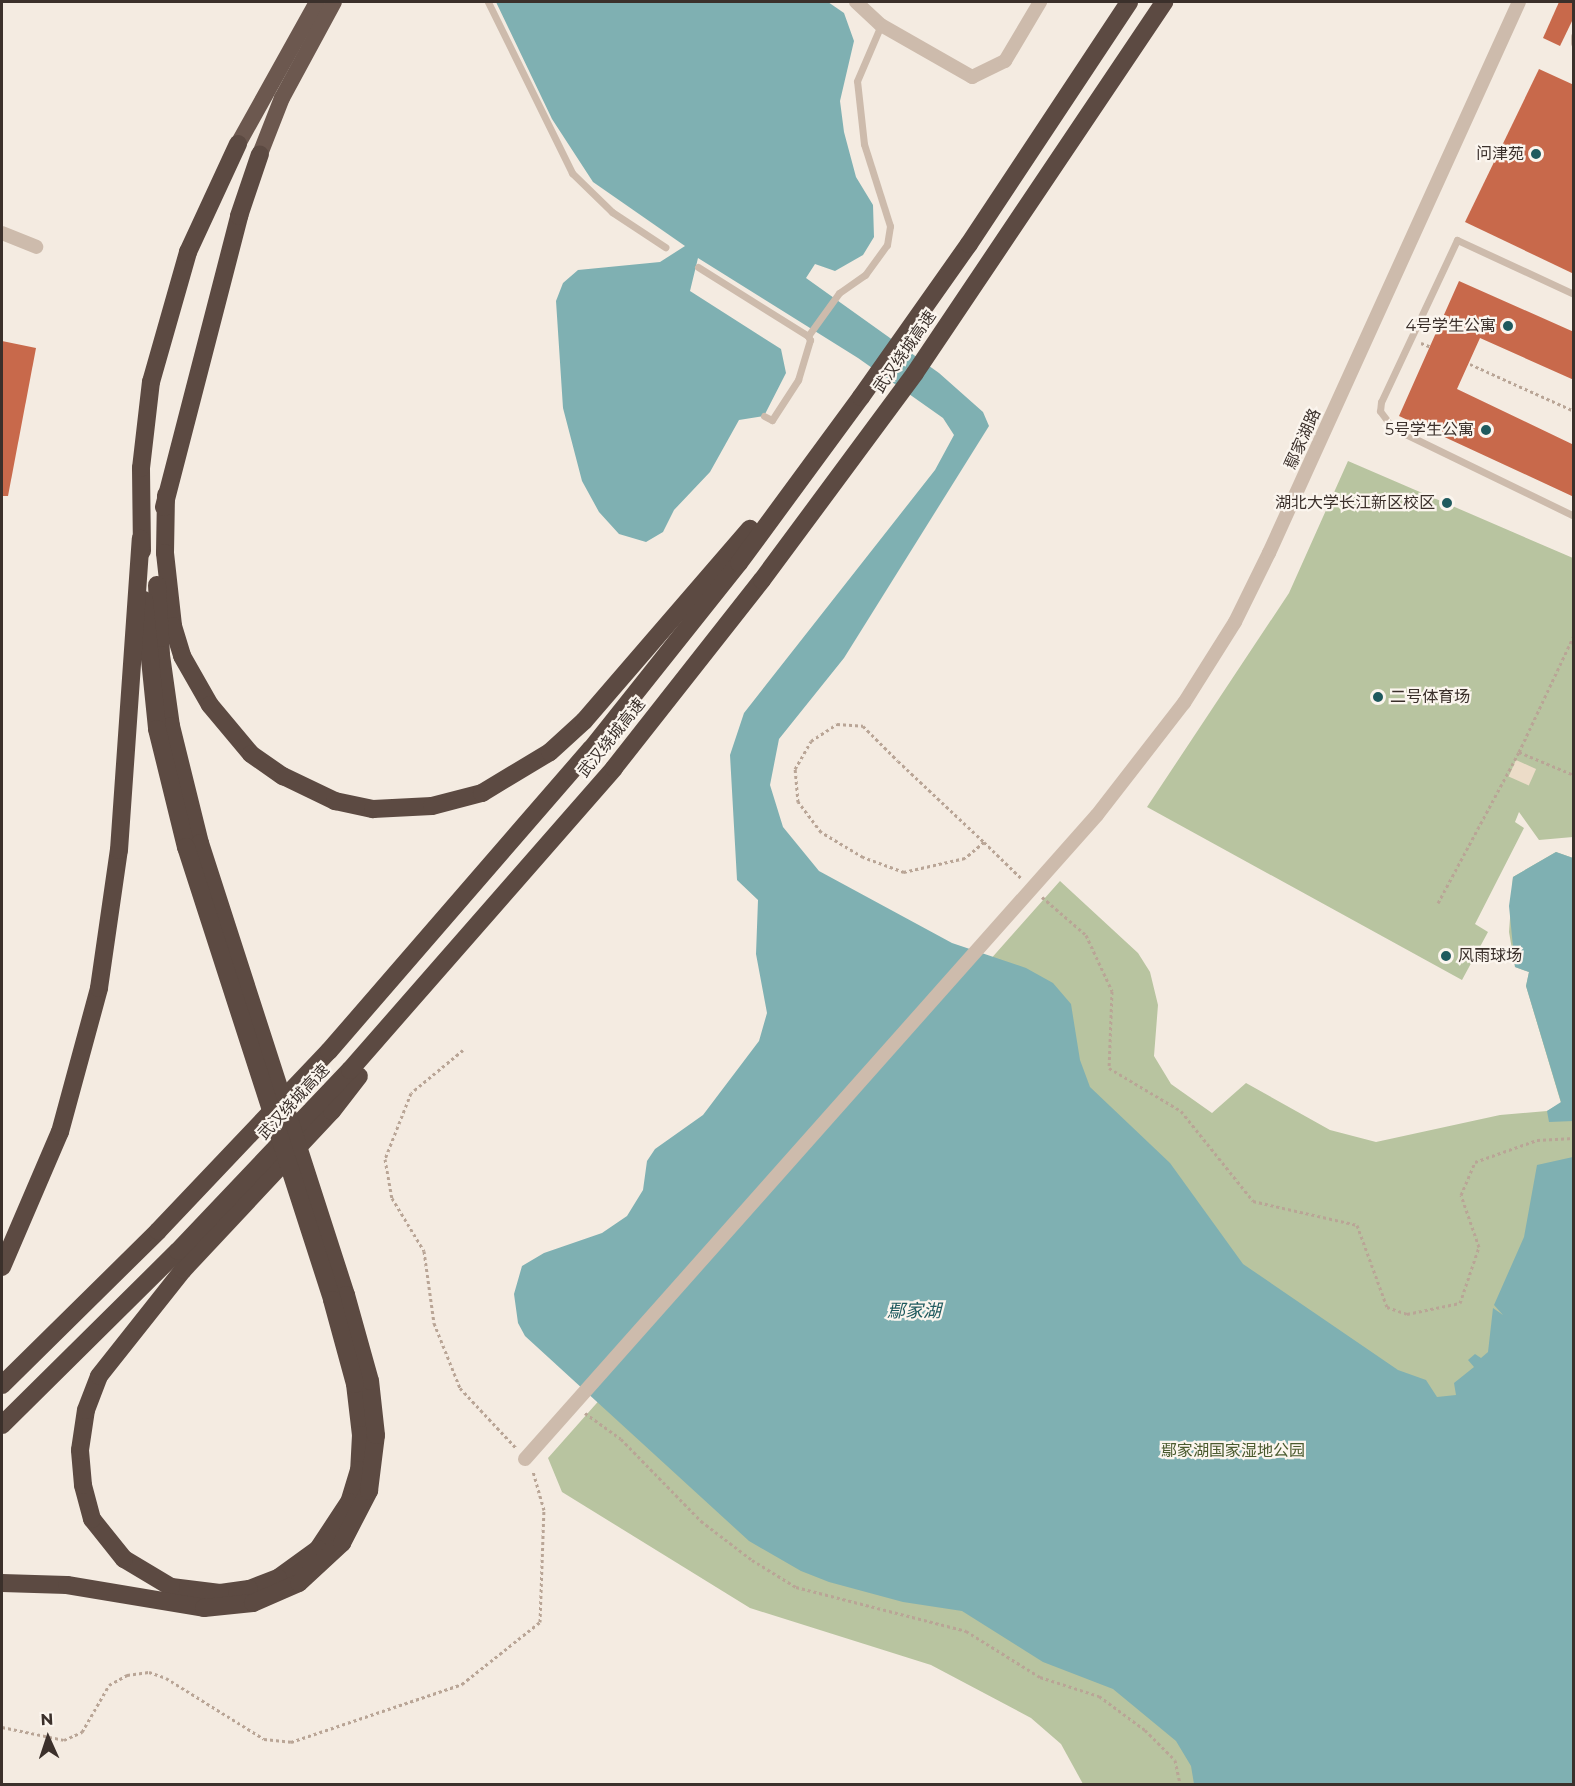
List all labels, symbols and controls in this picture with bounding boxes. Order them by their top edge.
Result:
place label: 问津苑 [1476,144,1524,164]
marker: 问津苑 [1529,147,1543,161]
street label: 武汉绕城高速 [870,307,940,397]
place label: 4号学生公寓 [1405,316,1496,336]
marker: 4号学生公寓 [1501,319,1515,333]
street label: 鄢家湖路 [1281,406,1325,472]
place label: 5号学生公寓 [1385,420,1474,440]
marker: 5号学生公寓 [1479,423,1493,437]
place label: 湖北大学长江新区校区 [1275,493,1435,513]
marker: 湖北大学长江新区校区 [1440,496,1454,510]
place label: 二号体育场 [1390,687,1470,707]
marker: 二号体育场 [1371,690,1385,704]
street label: 武汉绕城高速 [574,695,650,781]
place label: 风雨球场 [1458,946,1522,966]
marker: 风雨球场 [1439,949,1453,963]
street label: 武汉绕城高速 [254,1060,334,1144]
water label: 鄢家湖 [887,1300,941,1322]
park label: 鄢家湖国家湿地公园 [1161,1441,1305,1461]
north arrow [18,1708,78,1768]
text: N [40,1710,54,1729]

